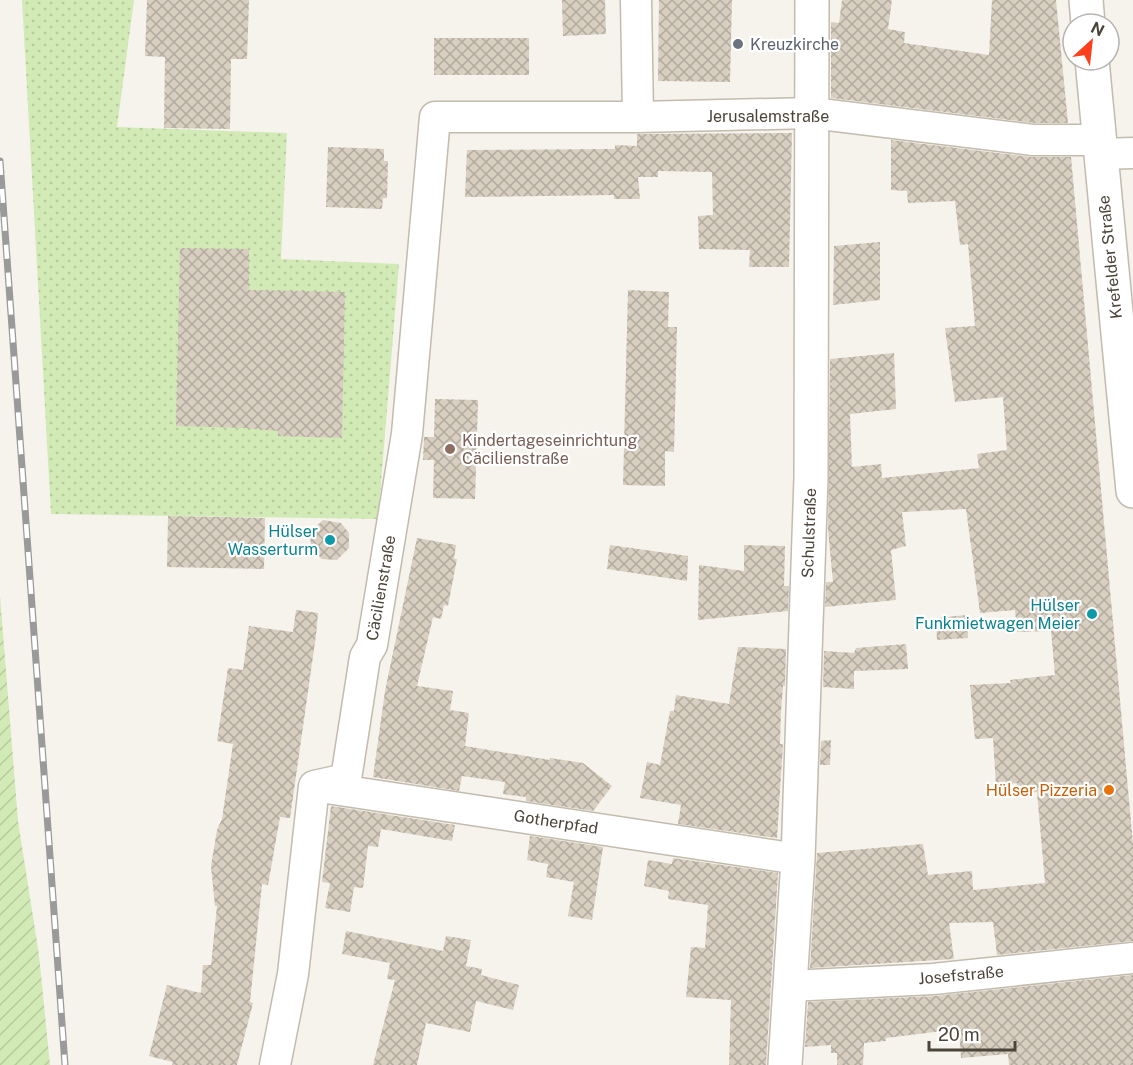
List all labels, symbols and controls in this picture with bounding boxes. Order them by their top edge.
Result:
north arrow [1061,12,1121,72]
text: N [1088,18,1107,40]
place label: Kreuzkirche [750,35,839,54]
marker: Kreuzkirche [731,37,745,51]
street label: Jerusalemstraße [707,107,829,126]
street label: Krefelder Straße [1094,194,1126,320]
place label: Kindertageseinrichtung Cäcilienstraße [462,431,637,468]
marker: Kindertageseinrichtung Cäcilienstraße [443,442,457,456]
street label: Schulstraße [798,488,820,578]
place label: Hülser Wasserturm [228,522,318,559]
marker: Hülser Wasserturm [323,533,337,547]
street label: Cäcilienstraße [362,534,400,642]
place label: Hülser Funkmietwagen Meier [915,596,1080,633]
marker: Hülser Funkmietwagen Meier [1085,607,1099,621]
place label: Hülser Pizzeria [986,781,1097,800]
marker: Hülser Pizzeria [1102,783,1116,797]
street label: Gotherpfad [512,806,600,838]
street label: Josefstraße [917,962,1005,988]
scale bar [929,1014,1014,1052]
text: 20 m [938,1024,980,1045]

